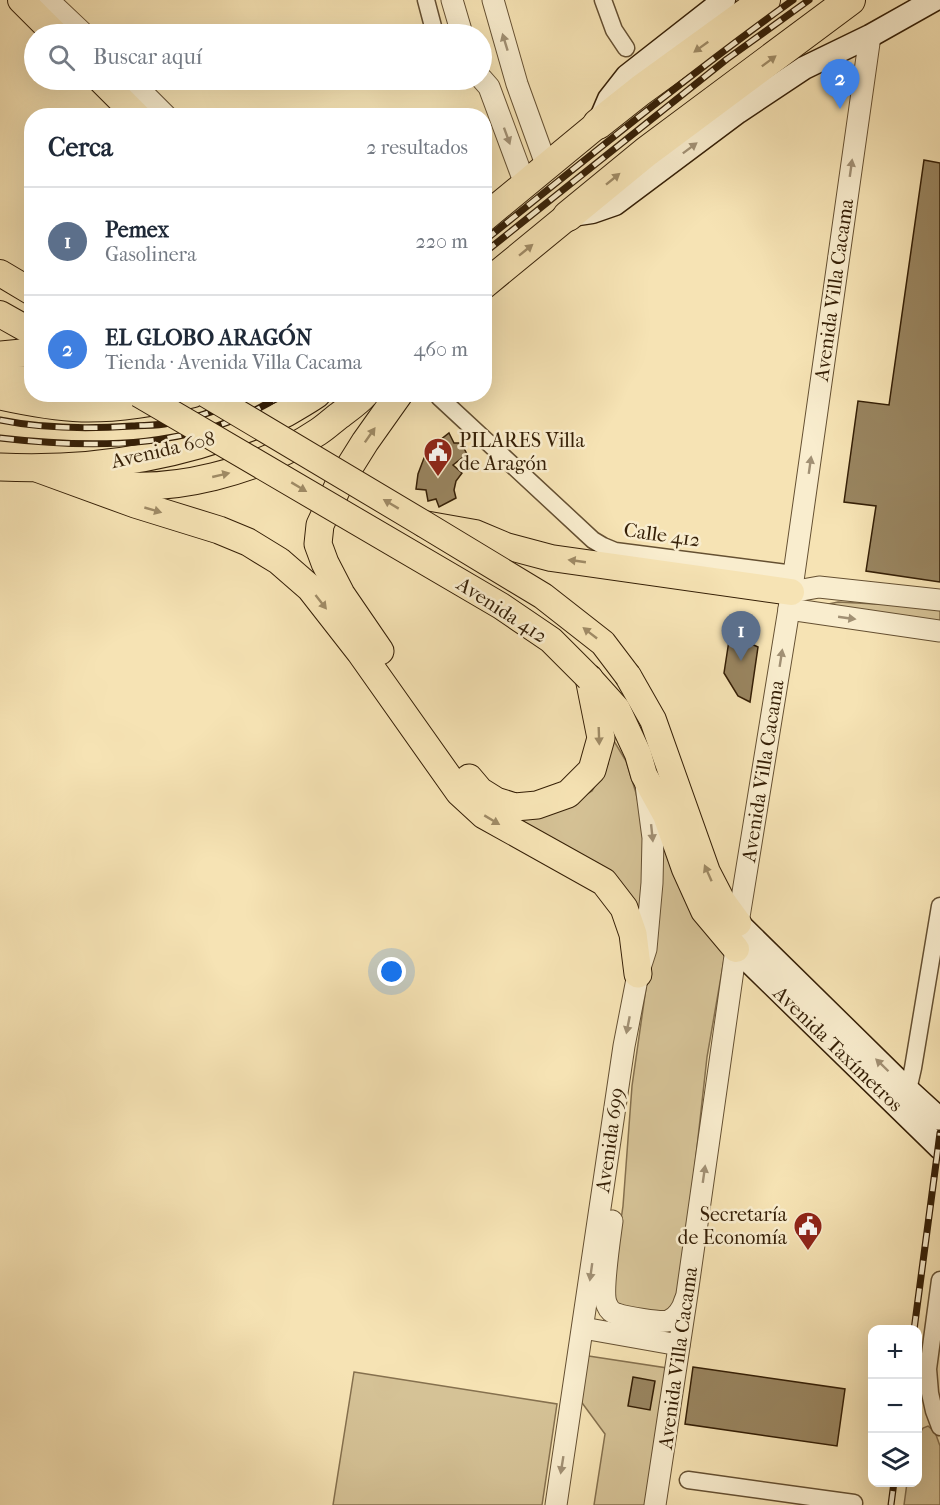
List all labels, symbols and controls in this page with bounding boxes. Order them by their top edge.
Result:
search box [24,24,492,90]
one-way arrow [500,33,509,51]
icon: search [45,41,78,74]
one-way arrow [693,41,709,53]
text: Buscar aquí [93,44,202,70]
one-way arrow [761,55,776,67]
pin: 2 [820,60,860,109]
one-way arrow [503,127,513,145]
text: Cerca [48,132,113,163]
text: 2 resultados [366,136,468,159]
one-way arrow [682,142,698,154]
one-way arrow [846,158,855,177]
one-way arrow [605,172,621,185]
street label: Avenida Villa Cacama [810,197,858,384]
text: Pemex [105,217,169,243]
text: 1 [64,230,71,253]
text: 220 m [415,230,468,253]
text: Gasolinera [105,243,196,266]
one-way arrow [518,244,533,257]
text: EL GLOBO ARAGÓN [105,325,312,351]
text: 2 [62,338,73,361]
text: 460 m [413,338,468,361]
text: Tienda · Avenida Villa Cacama [105,351,362,374]
street label: Avenida 608 [108,427,217,473]
one-way arrow [364,427,376,443]
place label: PILARES Villa de Aragón [459,429,585,475]
public building icon: PILARES Villa de Aragón [422,436,454,478]
one-way arrow [806,456,815,475]
one-way arrow [211,469,230,479]
one-way arrow [291,482,308,492]
one-way arrow [383,499,399,510]
one-way arrow [145,506,163,515]
street label: Calle 412 [622,518,702,552]
one-way arrow [567,557,586,566]
street label: Avenida 412 [452,572,551,648]
one-way arrow [314,594,326,609]
pin: 1 [722,612,760,661]
one-way arrow [838,613,857,622]
one-way arrow [582,626,598,639]
one-way arrow [777,648,786,667]
street label: Avenida Villa Cacama [737,678,789,865]
one-way arrow [594,726,604,745]
one-way arrow [484,815,500,826]
one-way arrow [647,823,657,842]
one-way arrow [703,864,713,882]
your location [377,957,406,986]
street label: Avenida Taxímetros [768,981,907,1117]
one-way arrow [623,1016,632,1035]
one-way arrow [876,1058,890,1072]
street label: Avenida 699 [591,1086,629,1195]
one-way arrow [700,1164,709,1183]
place label: Secretaría de Economía [678,1203,788,1249]
public building icon: Secretaría de Economía [792,1210,824,1252]
one-way arrow [586,1263,595,1282]
street label: Avenida Villa Cacama [654,1265,702,1452]
map controls [868,1325,922,1487]
button: + [868,1325,922,1379]
button: − [868,1379,922,1433]
button: layers [868,1433,922,1487]
one-way arrow [557,1455,566,1474]

